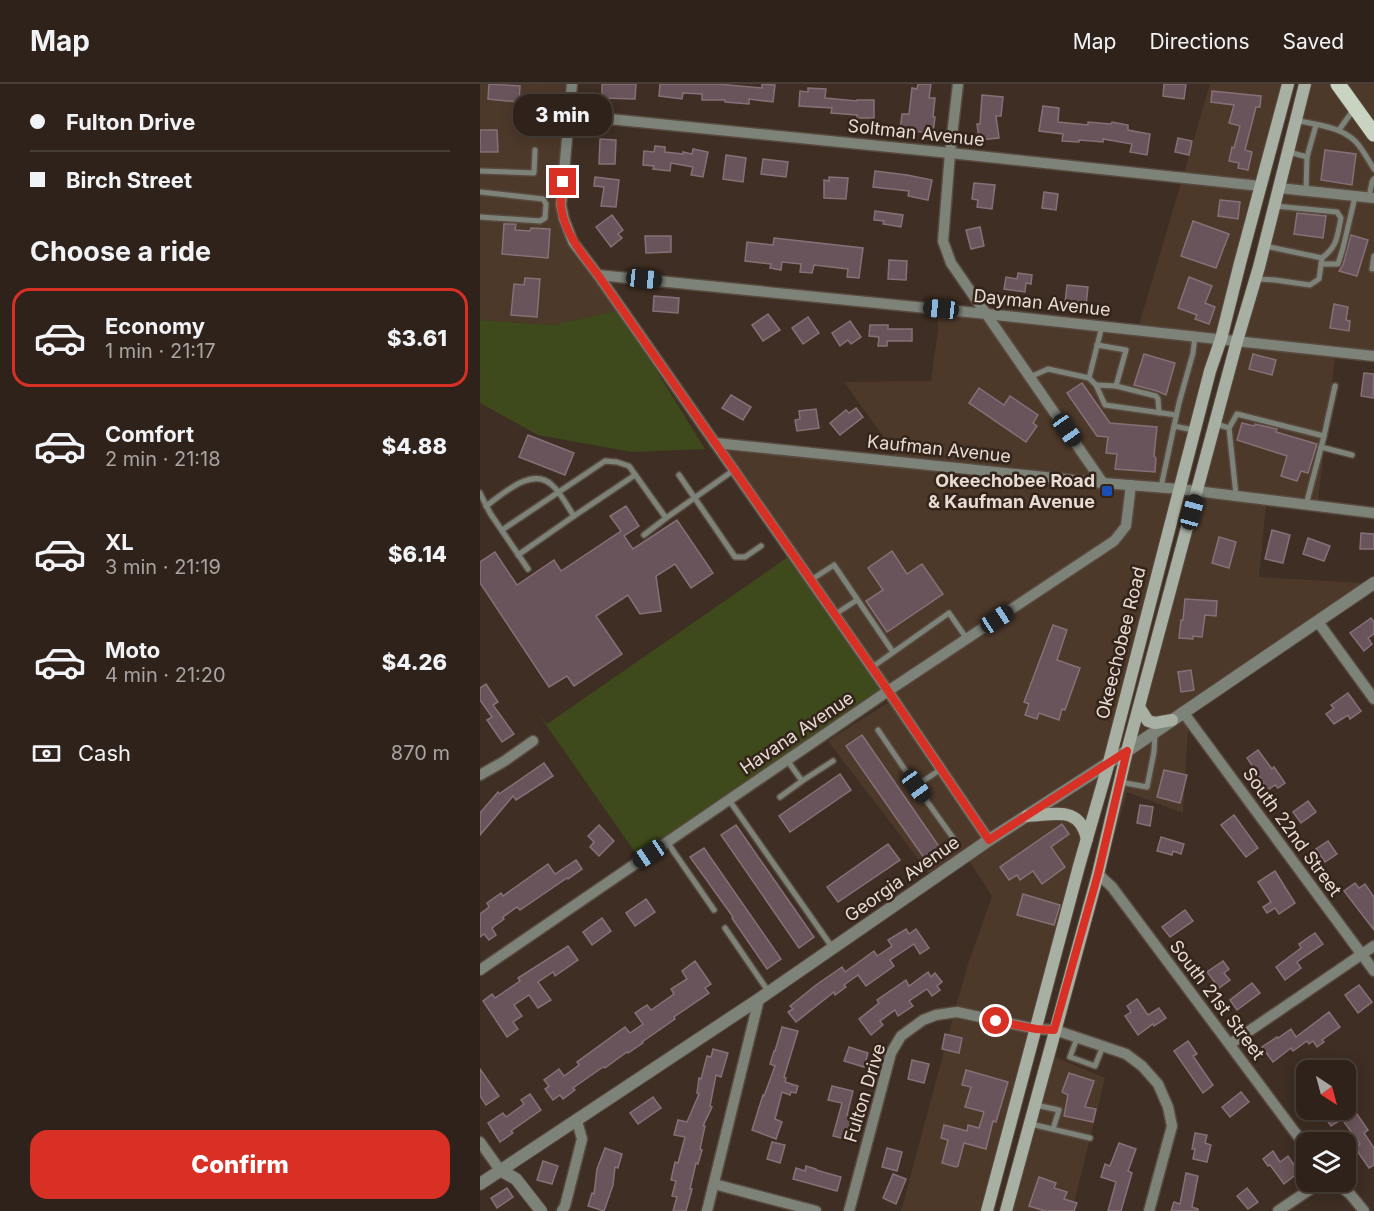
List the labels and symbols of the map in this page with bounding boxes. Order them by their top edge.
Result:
callout: 3 min [514,95,612,137]
street label: Soltman Avenue [847,115,986,150]
route end [549,168,576,195]
car [625,268,663,290]
street label: Dayman Avenue [972,285,1112,320]
car [922,298,960,320]
car [1049,410,1085,450]
street label: Kaufman Avenue [866,431,1012,466]
place label: Okeechobee Road & Kaufman Avenue [928,470,1095,512]
marker: Okeechobee Road & Kaufman Avenue [1100,484,1114,498]
car [1179,492,1205,532]
street label: Okeechobee Road [1091,564,1150,721]
car [977,602,1017,636]
street label: Havana Avenue [736,687,857,778]
street label: South 22nd Street [1239,763,1346,900]
car [898,766,934,806]
street label: Georgia Avenue [840,831,963,926]
car [629,836,669,872]
street label: South 21st Street [1166,936,1269,1064]
route start [982,1007,1009,1034]
street label: Fulton Drive [840,1041,889,1145]
north arrow [1296,1060,1356,1120]

